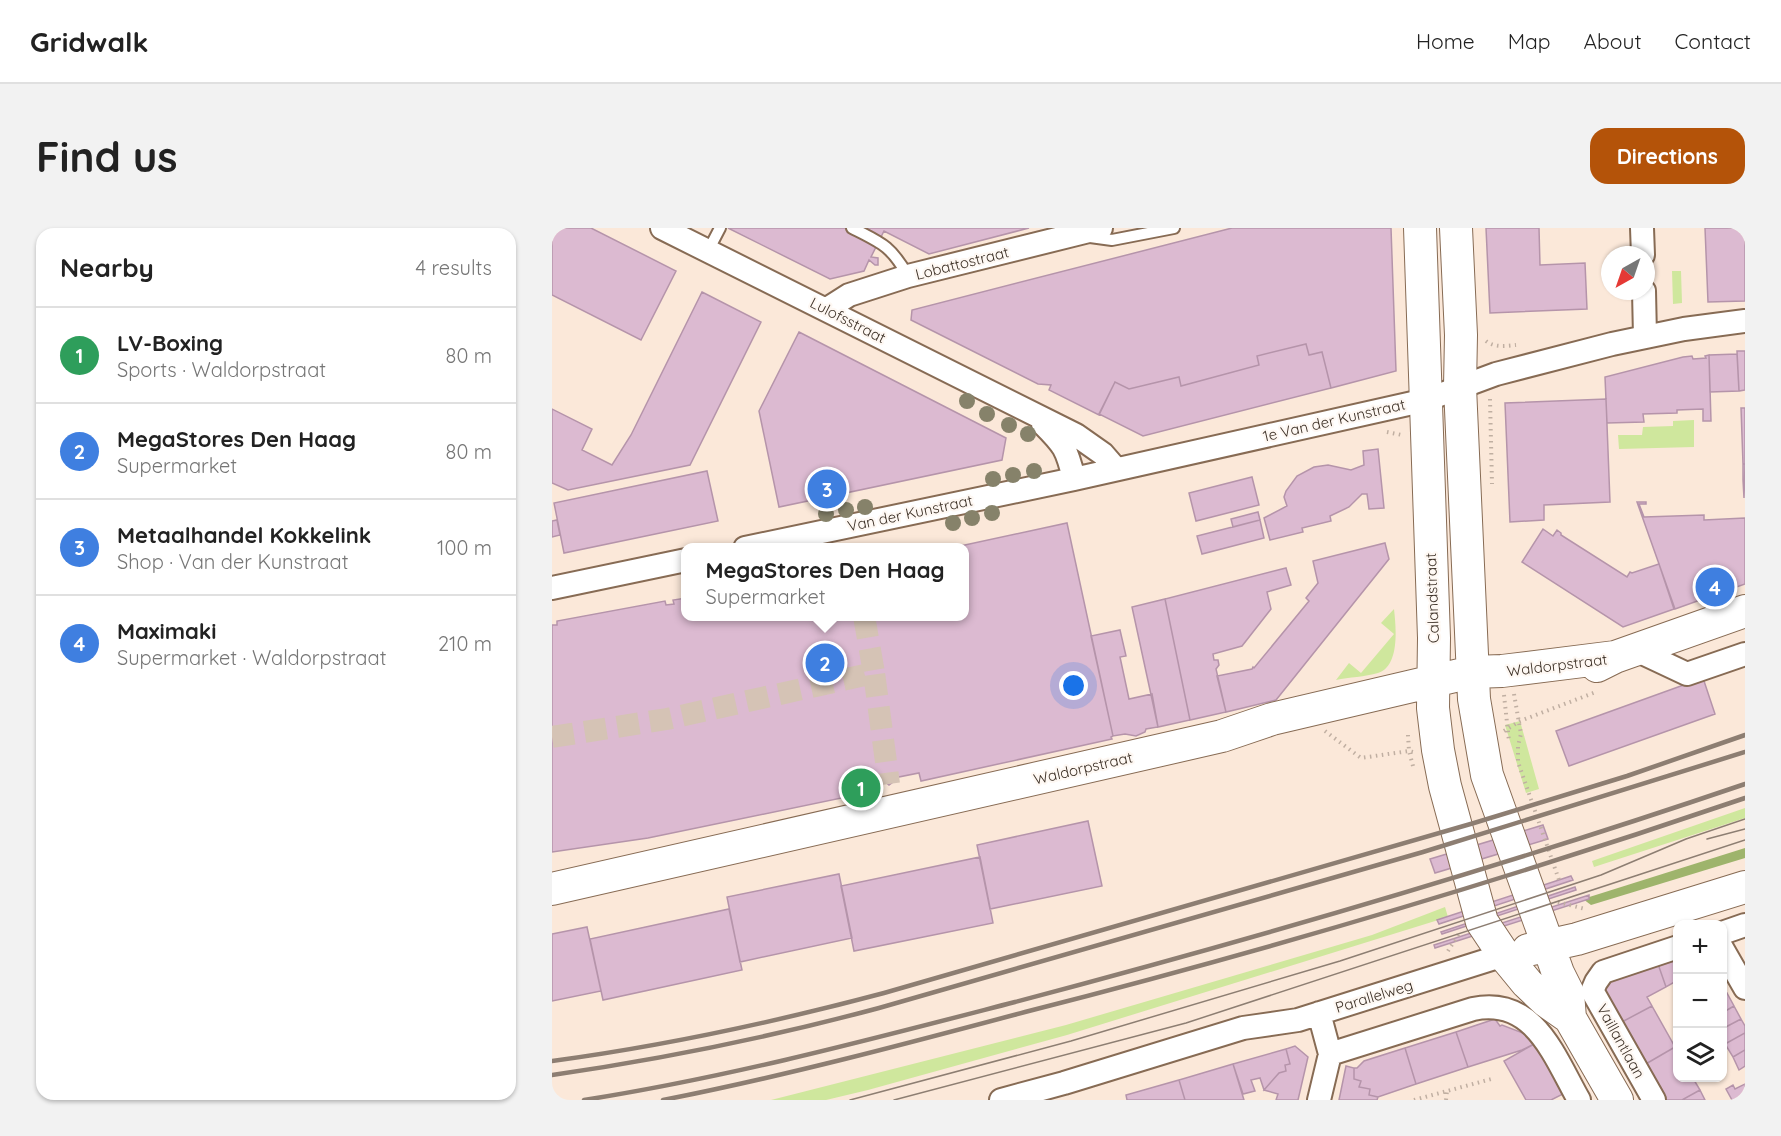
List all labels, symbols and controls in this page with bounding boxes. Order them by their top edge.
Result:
text: Gridwalk [30,24,149,59]
text: Home [1416,28,1475,54]
text: Map [1508,28,1551,54]
text: About [1584,28,1642,54]
text: Contact [1675,28,1751,54]
button: Directions [1590,128,1745,184]
text: Find us [36,130,178,183]
street label: Lobattostraat [913,242,1011,284]
north arrow [1601,246,1655,300]
text: Nearby [60,251,154,284]
text: 4 results [416,255,492,280]
street label: Lulofsstraat [807,293,889,347]
text: LV-Boxing [117,329,223,357]
text: 1 [76,343,83,368]
text: 80 m [446,343,492,368]
text: Sports · Waldorpstraat [117,357,326,382]
street label: 1e Van der Kunstraat [1261,394,1407,446]
text: MegaStores Den Haag [117,425,356,453]
text: 2 [74,439,85,464]
text: 80 m [446,439,492,464]
text: Supermarket [117,453,237,478]
pin: 3 [808,466,846,512]
street label: Van der Kunstraat [846,490,974,536]
text: Metaalhandel Kokkelink [117,521,371,549]
text: 3 [74,535,85,560]
text: 100 m [437,535,492,560]
popup [681,543,969,621]
text: Shop · Van der Kunstraat [117,549,348,574]
street label: Calandstraat [1421,553,1443,643]
text: MegaStores Den Haag [705,556,945,584]
pin: 4 [1696,564,1734,610]
text: Supermarket [705,584,826,609]
text: Maximaki [117,617,217,645]
text: 4 [74,631,85,656]
text: 210 m [438,631,492,656]
pin: 2 [806,640,844,686]
text: Supermarket · Waldorpstraat [117,645,386,670]
street label: Waldorpstraat [1506,649,1608,681]
your location [1059,671,1088,700]
street label: Waldorpstraat [1032,747,1134,789]
pin: 1 [842,766,880,810]
map controls [1673,920,1727,1082]
button: + [1673,920,1727,974]
button: − [1673,974,1727,1028]
street label: Parallelweg [1333,975,1415,1017]
street label: Vaillantlaan [1593,1000,1649,1082]
button: layers [1673,1028,1727,1082]

